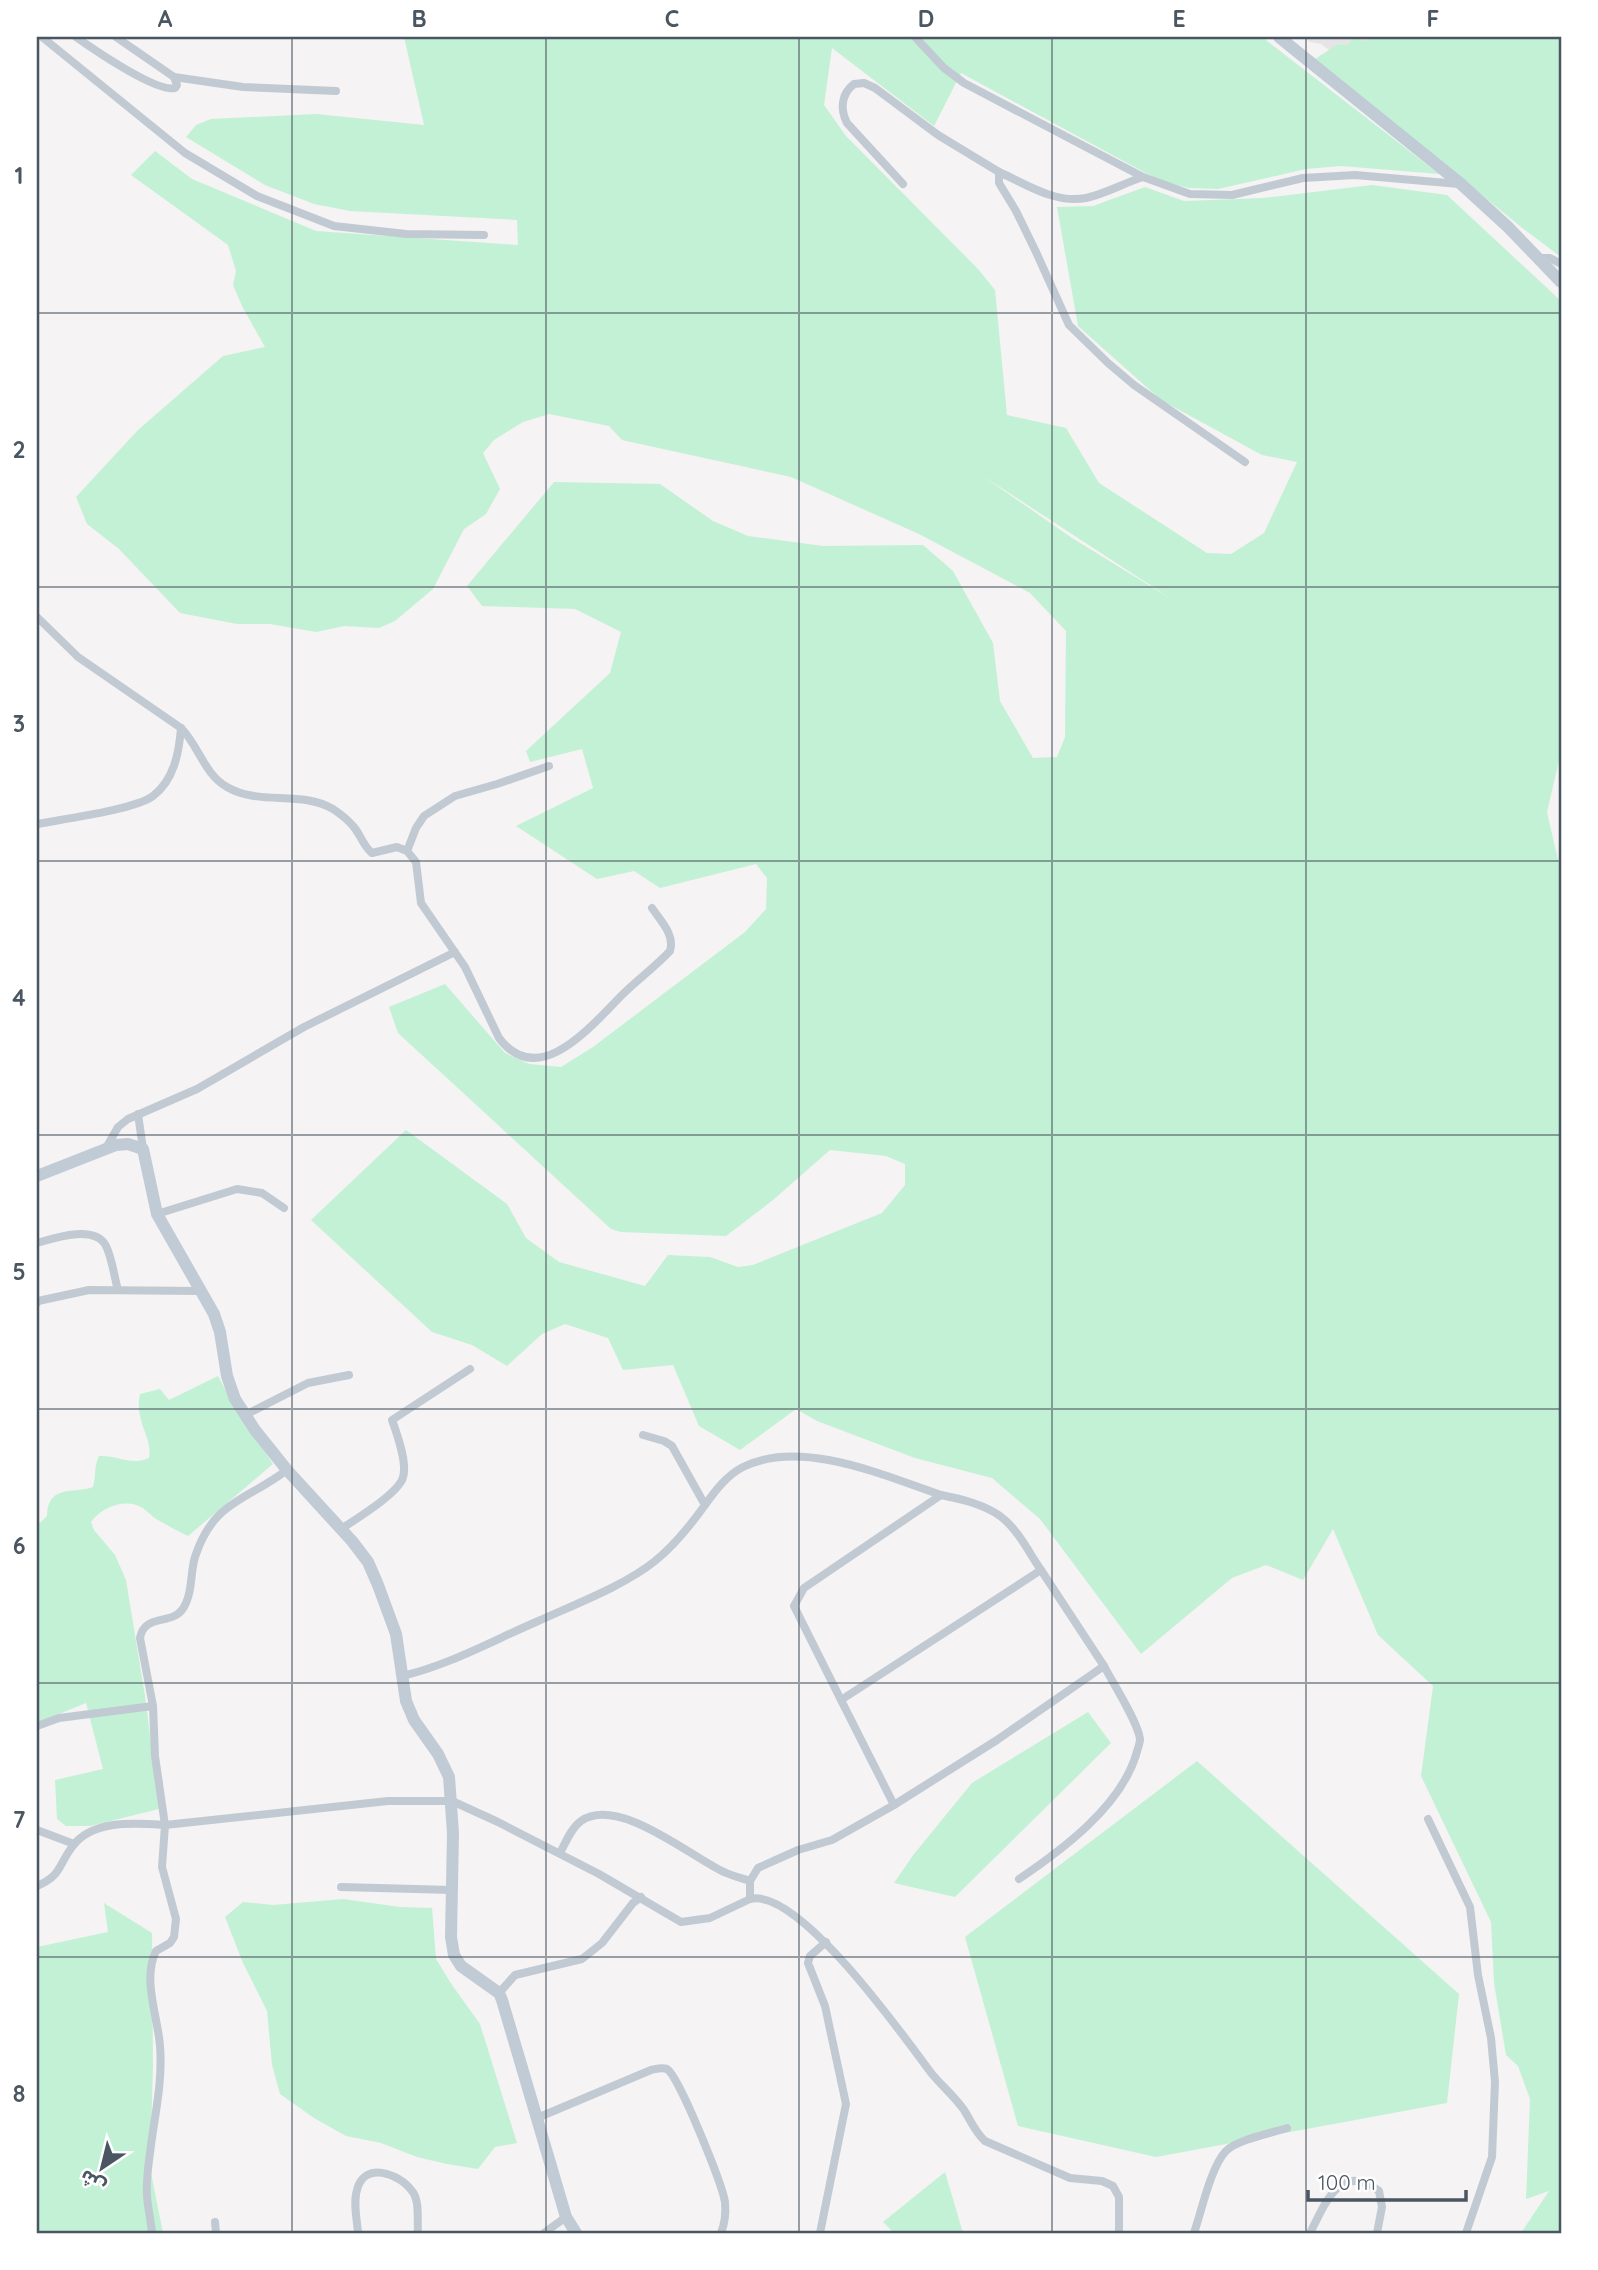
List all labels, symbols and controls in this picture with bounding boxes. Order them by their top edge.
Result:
text: A [158,4,173,33]
text: B [411,4,427,33]
text: C [665,4,679,33]
text: D [918,4,934,33]
text: E [1172,4,1186,33]
text: F [1427,4,1439,33]
text: 1 [15,161,23,190]
text: 2 [12,435,26,464]
text: 3 [13,709,25,738]
text: 4 [12,983,26,1012]
text: 5 [12,1257,26,1286]
text: 6 [13,1531,25,1560]
text: 7 [13,1805,26,1834]
text: 8 [13,2079,25,2108]
north arrow [66,2134,136,2204]
scale bar [1308,2158,1465,2202]
text: ش [75,2165,110,2199]
text: 100 m [1318,2169,1376,2195]

